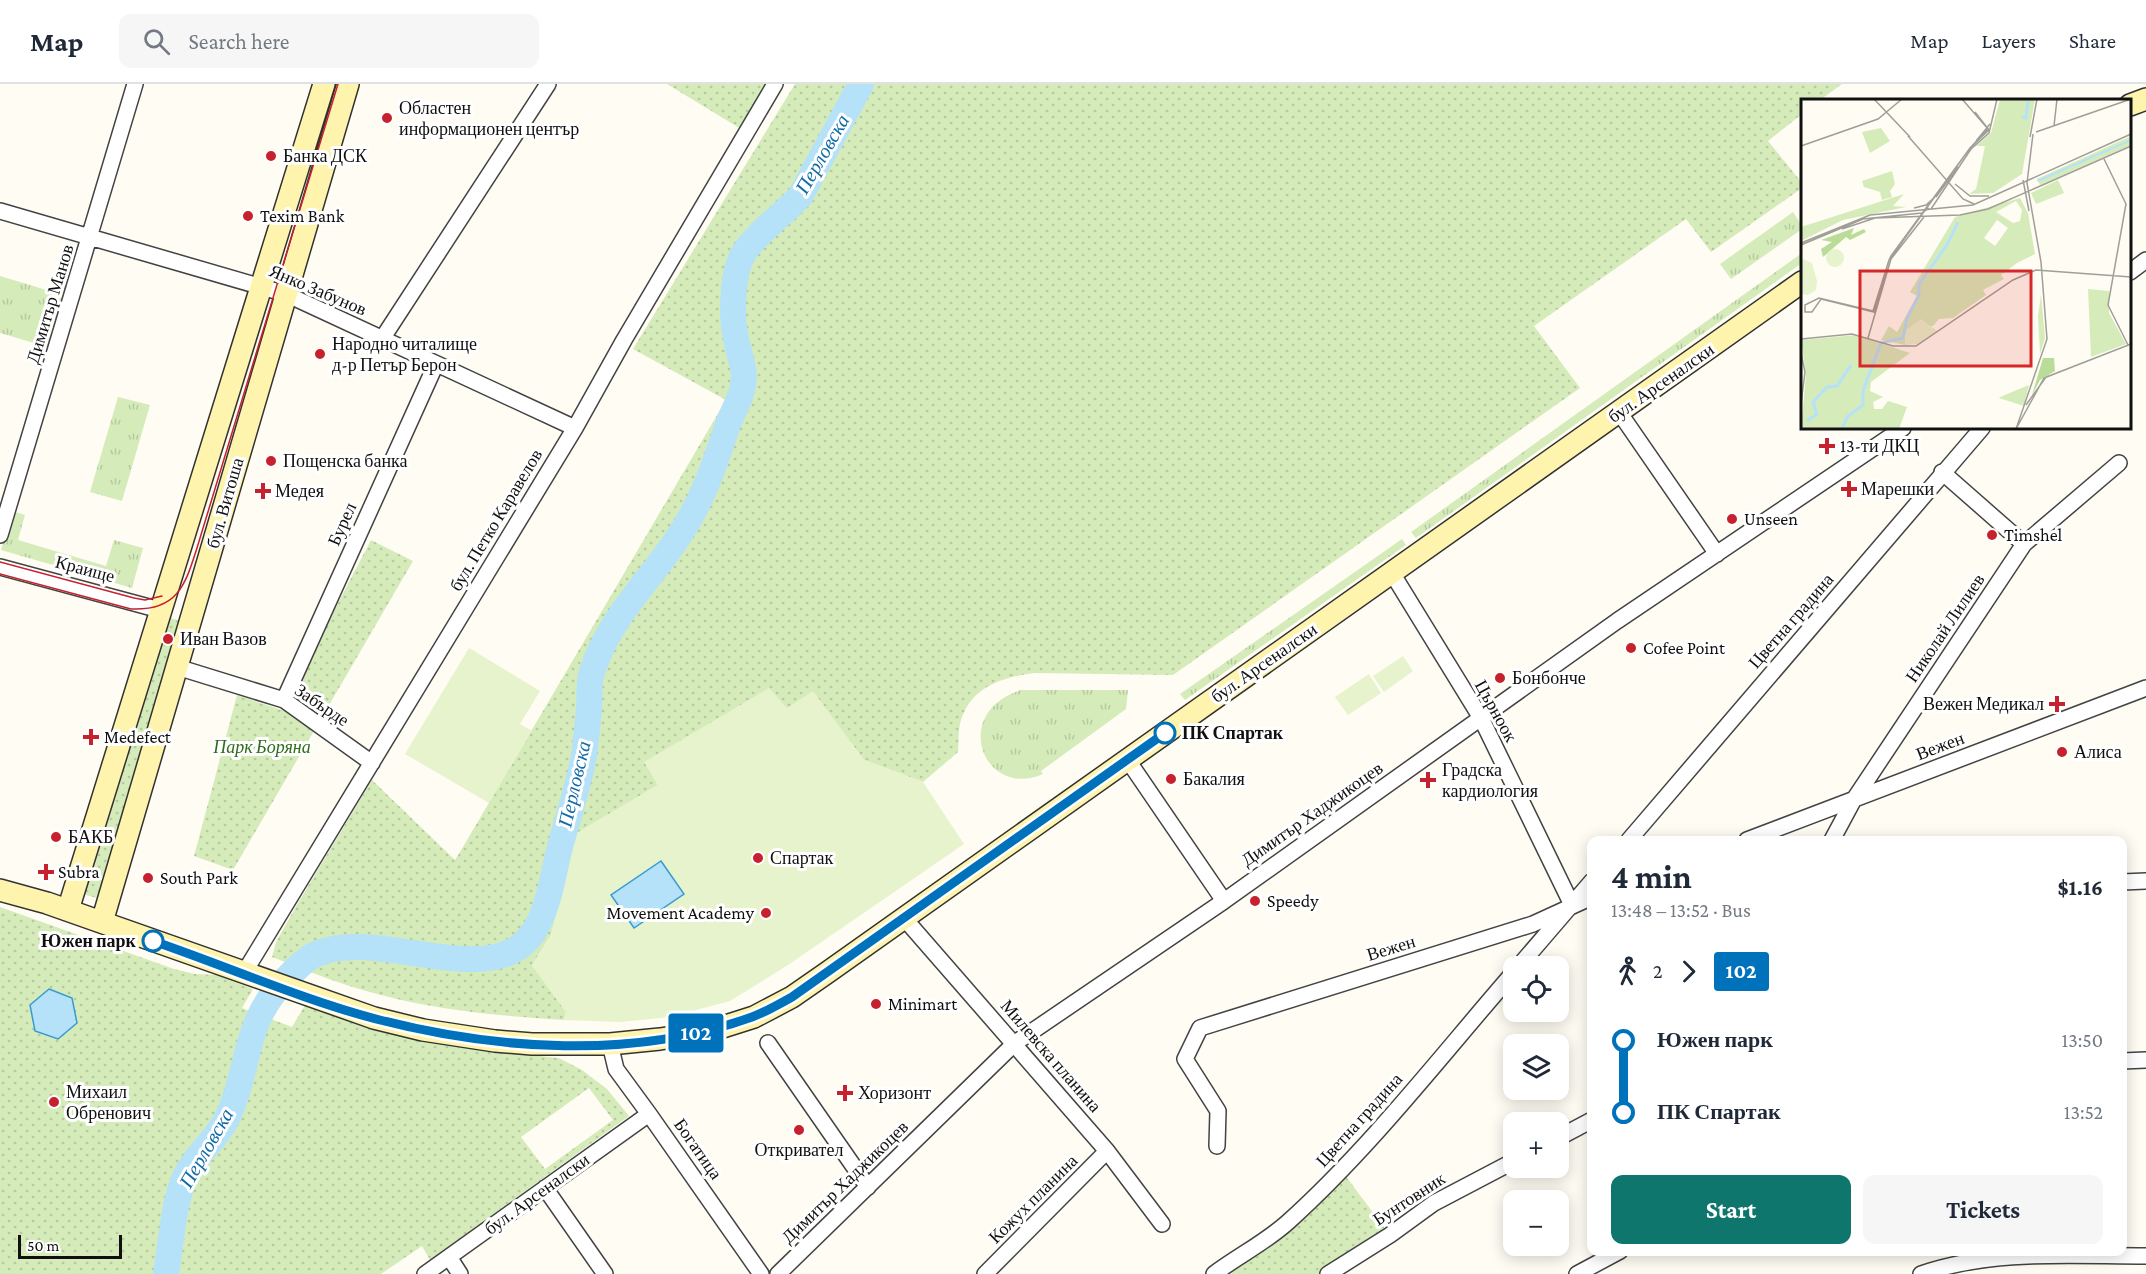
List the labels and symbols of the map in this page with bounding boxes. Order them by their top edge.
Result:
place label: Областен информационен център [399,98,579,139]
inset map [1801,99,2131,429]
marker: Областен информационен център [380,111,394,125]
water label: Перловска [790,111,854,199]
place label: Банка ДСК [283,146,368,166]
marker: Банка ДСК [264,149,278,163]
place label: Texim Bank [260,206,345,226]
marker: Texim Bank [241,209,255,223]
street label: Димитър Манов [22,242,78,366]
street label: Янко Забунов [266,261,370,319]
place label: Народно читалище д-р Петър Берон [332,334,477,375]
street label: бул. Арсеналски [1604,339,1718,427]
marker: Народно читалище д-р Петър Берон [313,347,327,361]
place label: 13-ти ДКЦ [1840,436,1919,456]
marker: 13-ти ДКЦ [1818,437,1836,455]
street label: бул. Петко Каравелов [446,445,546,595]
place label: Пощенска банка [283,451,408,471]
marker: Пощенска банка [264,454,278,468]
street label: бул. Витоша [203,455,247,551]
place label: Марешки [1861,479,1935,499]
place label: Медея [275,481,324,501]
marker: Марешки [1842,482,1856,496]
marker: Медея [256,484,270,498]
street label: Бурел [324,499,360,549]
place label: Unseen [1744,509,1798,529]
marker: Unseen [1725,512,1739,526]
place label: Timshel [2004,525,2063,545]
marker: Timshel [1985,528,1999,542]
street label: Краище [53,552,117,586]
street label: Цветна градина [1744,570,1838,672]
street label: Николай Лилиев [1901,570,1989,686]
street label: бул. Арсеналски [1207,619,1321,707]
place label: Иван Вазов [180,629,267,649]
marker: Иван Вазов [161,632,175,646]
place label: Cofee Point [1643,638,1726,658]
marker: Cofee Point [1624,641,1638,655]
place label: Бонбонче [1512,668,1586,688]
marker: Бонбонче [1493,671,1507,685]
street label: Църноок [1471,677,1521,746]
street label: Забърде [291,680,353,730]
place label: Вежен Медикал [1923,694,2044,714]
marker: Вежен Медикал [2048,695,2066,713]
marker: ПК Спартак [1154,722,1176,744]
place label: ПК Спартак [1182,723,1284,743]
place label: Medefect [104,727,172,747]
marker: Medefect [82,728,100,746]
street label: Вежен [1913,728,1967,764]
park label: Парк Боряна [212,737,311,757]
water label: Перловска [553,739,596,830]
place label: Алиса [2074,742,2122,762]
marker: Алиса [2055,745,2069,759]
street label: Димитър Хаджикоцев [1238,758,1386,870]
place label: Градска кардиология [1442,760,1538,801]
place label: Бакалия [1183,769,1245,789]
marker: Градска кардиология [1419,771,1437,789]
marker: Бакалия [1164,772,1178,786]
place label: БАКБ [68,827,113,847]
marker: БАКБ [49,830,63,844]
place label: Спартак [770,848,833,868]
marker: Спартак [751,851,765,865]
place label: Subra [58,862,100,882]
marker: Subra [39,865,53,879]
place label: South Park [160,868,238,888]
marker: South Park [141,871,155,885]
place label: Speedy [1267,891,1319,911]
marker: Speedy [1248,894,1262,908]
place label: Movement Academy [607,903,755,923]
marker: Movement Academy [759,906,773,920]
marker: Южен парк [142,930,164,952]
place label: Южен парк [41,931,137,951]
street label: Вежен [1364,931,1418,965]
place label: Minimart [888,994,958,1014]
street label: Милевска планина [997,996,1105,1116]
marker: Minimart [869,997,883,1011]
line badge: 102 [662,1014,730,1052]
street label: Цветна градина [1312,1069,1406,1171]
place label: Михаил Обренович [66,1082,151,1123]
place label: Хоризонт [858,1083,931,1103]
marker: Хоризонт [836,1084,854,1102]
marker: Михаил Обренович [47,1095,61,1109]
water label: Перловска [174,1105,238,1193]
street label: Богатица [670,1115,726,1183]
street label: Димитър Хаджикоцев [778,1117,912,1247]
marker: Откривател [792,1123,806,1137]
place label: Откривател [755,1140,843,1160]
street label: бул. Арсеналски [481,1149,594,1239]
street label: Кожух планина [985,1151,1081,1247]
street label: Бунтовник [1369,1168,1449,1230]
scale bar [18,1232,122,1260]

